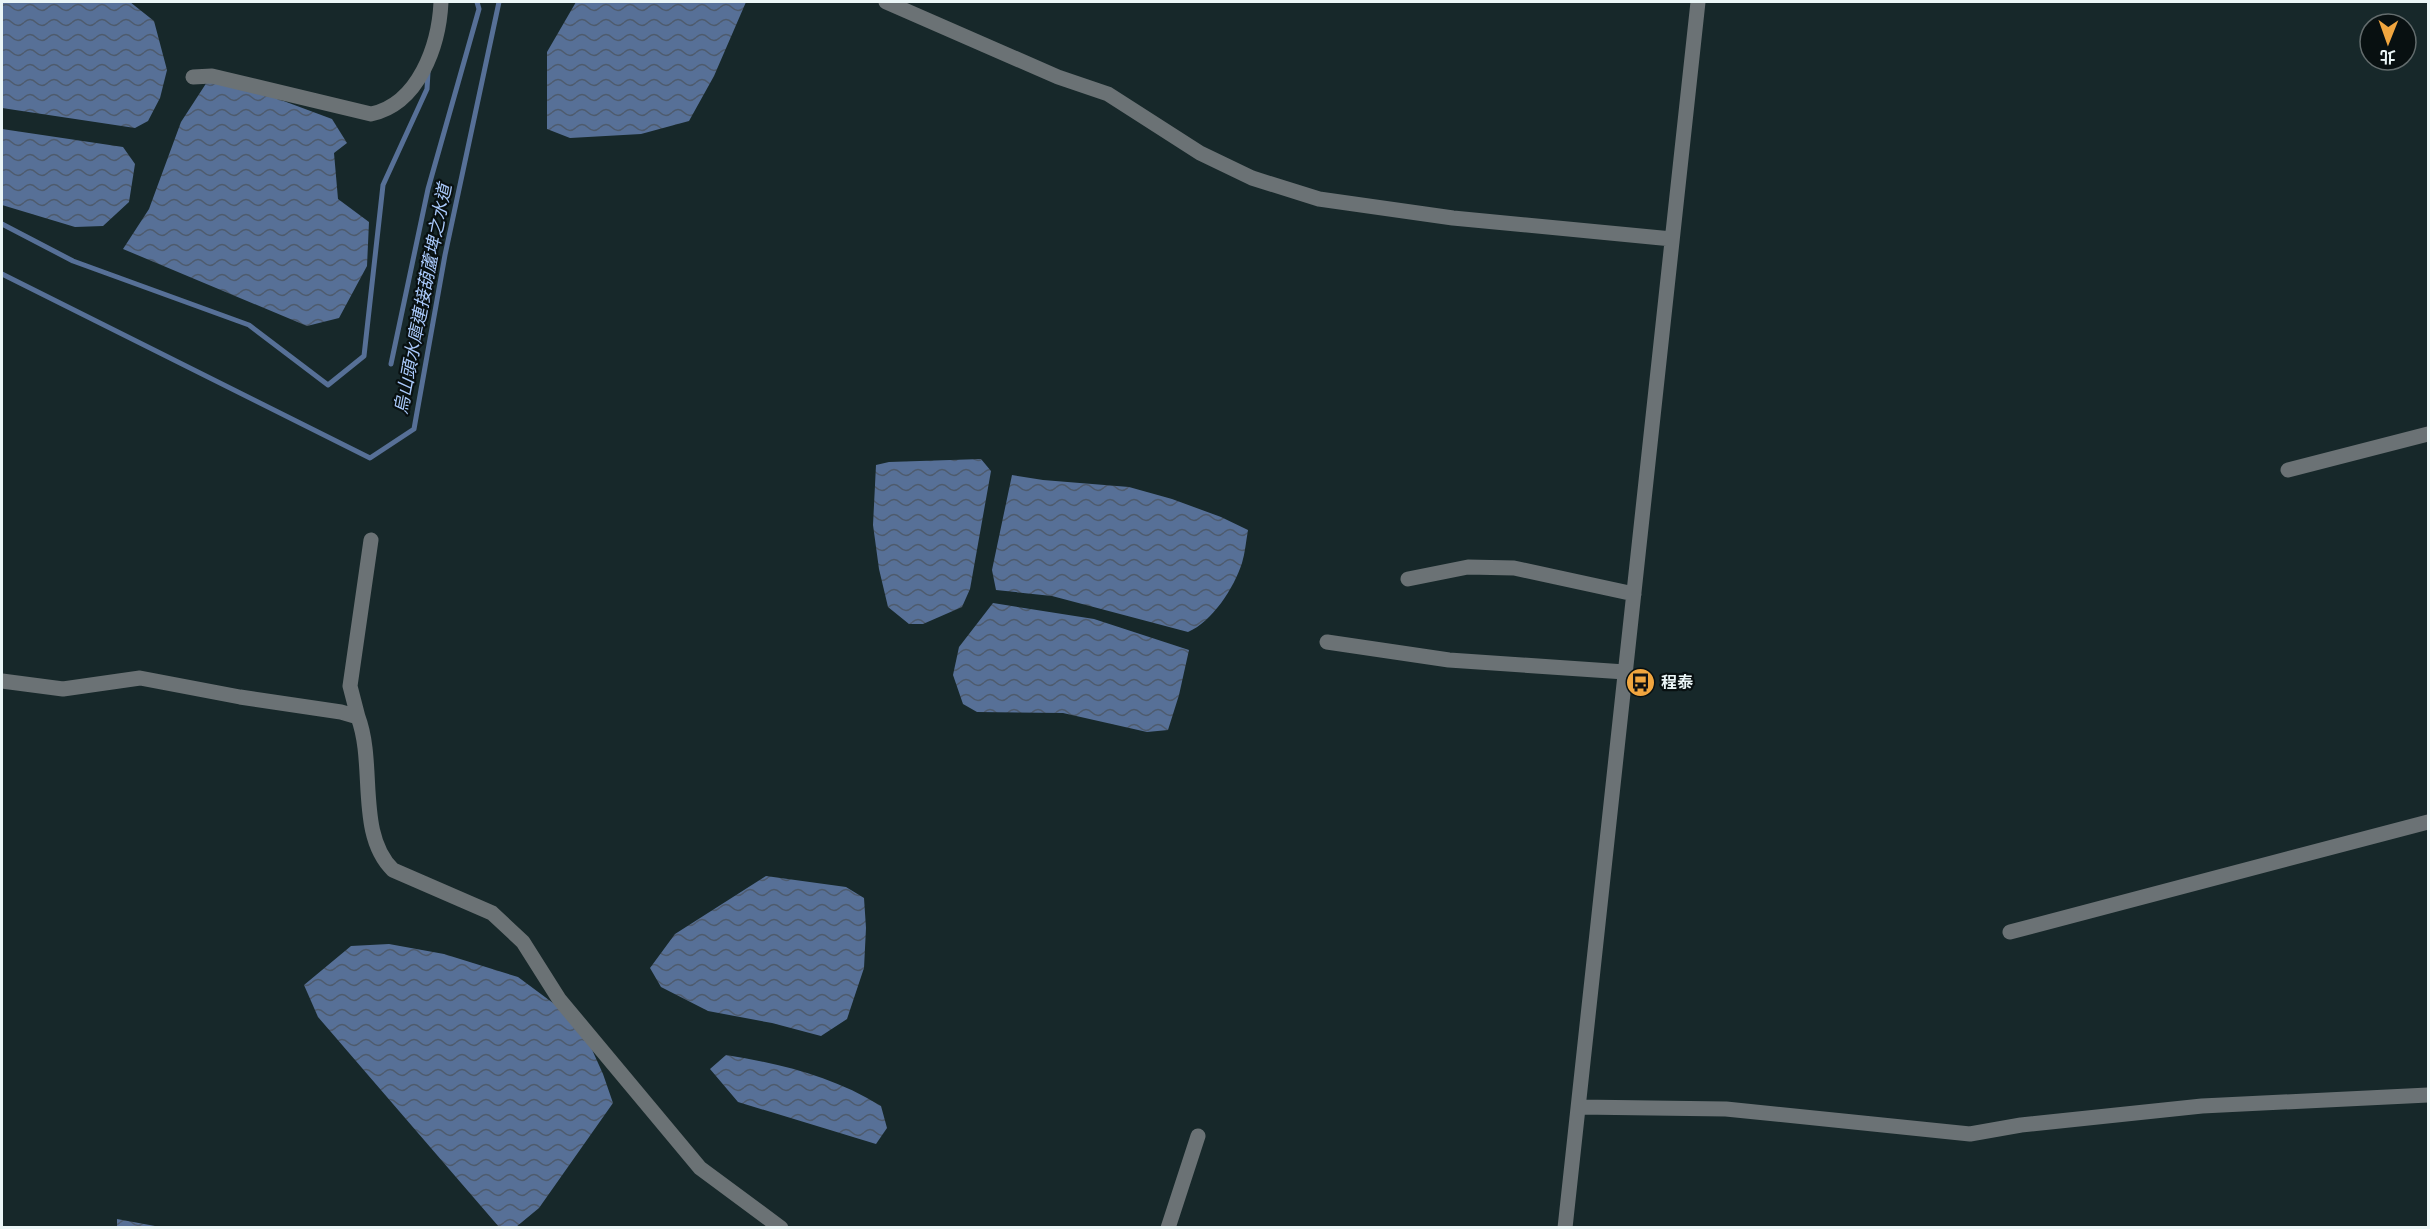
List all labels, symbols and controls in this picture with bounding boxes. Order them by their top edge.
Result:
north arrow [2358,12,2418,72]
text: 北 [2380,45,2396,67]
water label: 烏山頭水庫連接葫蘆埤之水道 [389,179,458,416]
bus stop icon: 程泰 [1624,666,1656,698]
place label: 程泰 [1661,672,1693,694]

